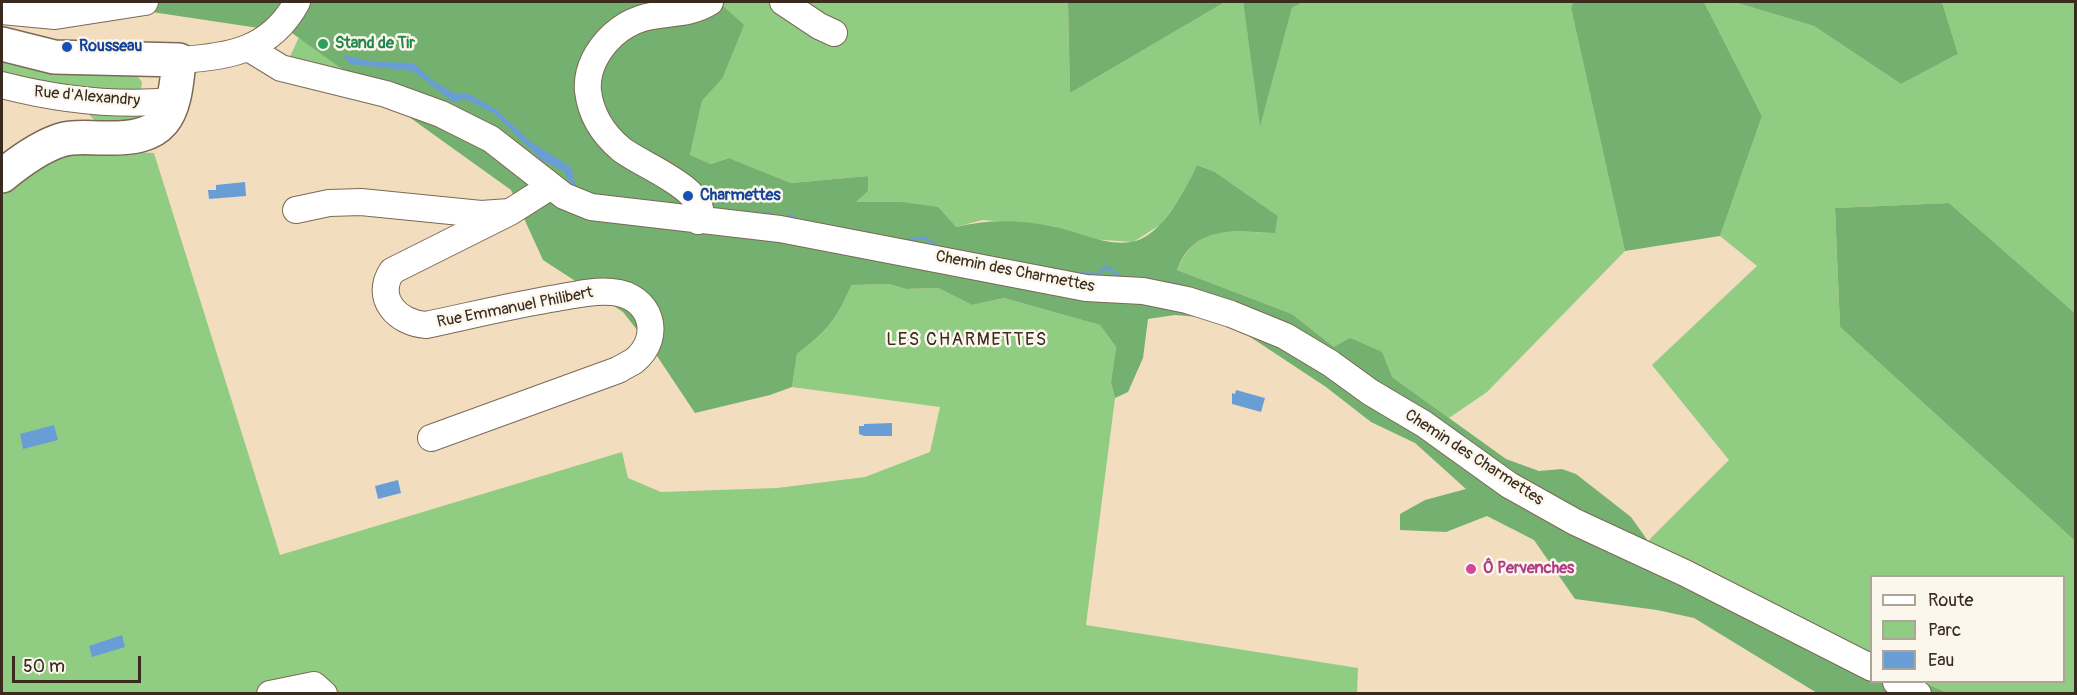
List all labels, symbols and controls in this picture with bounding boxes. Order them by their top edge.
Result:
place label: Stand de Tir [335,34,415,54]
place label: Rousseau [79,37,142,57]
marker: Stand de Tir [316,37,330,51]
marker: Rousseau [60,40,74,54]
street label: Rue d'Alexandry [33,83,141,111]
place label: Charmettes [700,186,781,206]
marker: Charmettes [681,189,695,203]
street label: Chemin des Charmettes [934,247,1096,297]
street label: Rue Emmanuel Philibert [435,283,595,333]
district label: LES CHARMETTES [886,329,1048,351]
street label: Chemin des Charmettes [1401,406,1547,510]
place label: Ô Pervenches [1483,559,1574,579]
marker: Ô Pervenches [1464,562,1478,576]
legend [1870,575,2065,683]
text: Route [1928,589,1973,612]
text: Parc [1928,619,1961,642]
scale bar [15,644,144,682]
text: Eau [1928,649,1954,672]
text: 50 m [23,655,65,678]

